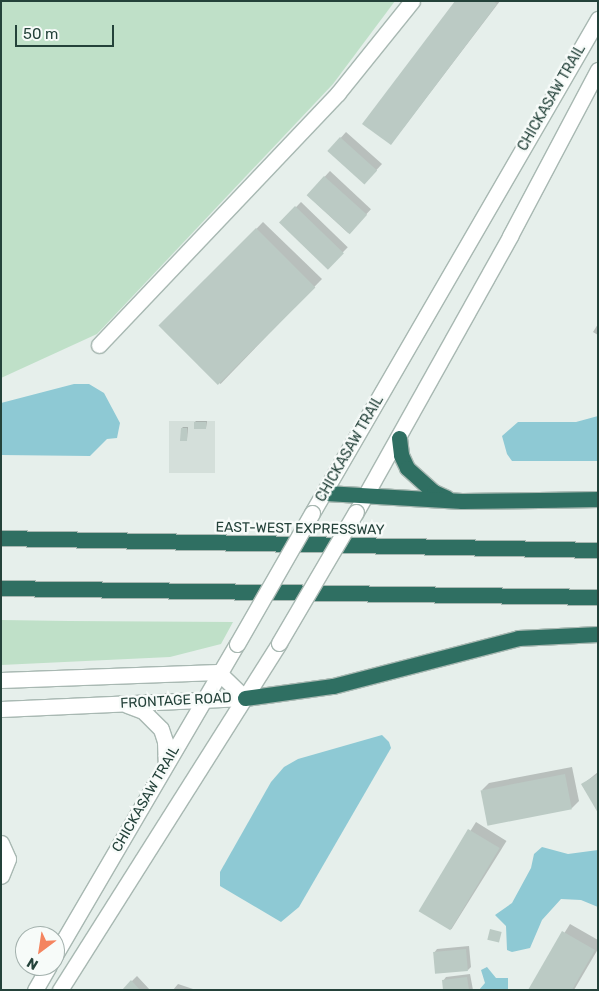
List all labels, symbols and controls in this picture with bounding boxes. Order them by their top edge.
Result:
scale bar [18,15,116,47]
text: 50 m [23,25,58,43]
street label: CHICKASAW TRAIL [515,42,589,154]
street label: CHICKASAW TRAIL [313,393,387,505]
street label: EAST-WEST EXPRESSWAY [215,519,385,539]
street label: FRONTAGE ROAD [120,690,232,712]
street label: CHICKASAW TRAIL [109,743,183,855]
north arrow [15,926,65,976]
text: N [24,954,41,973]

